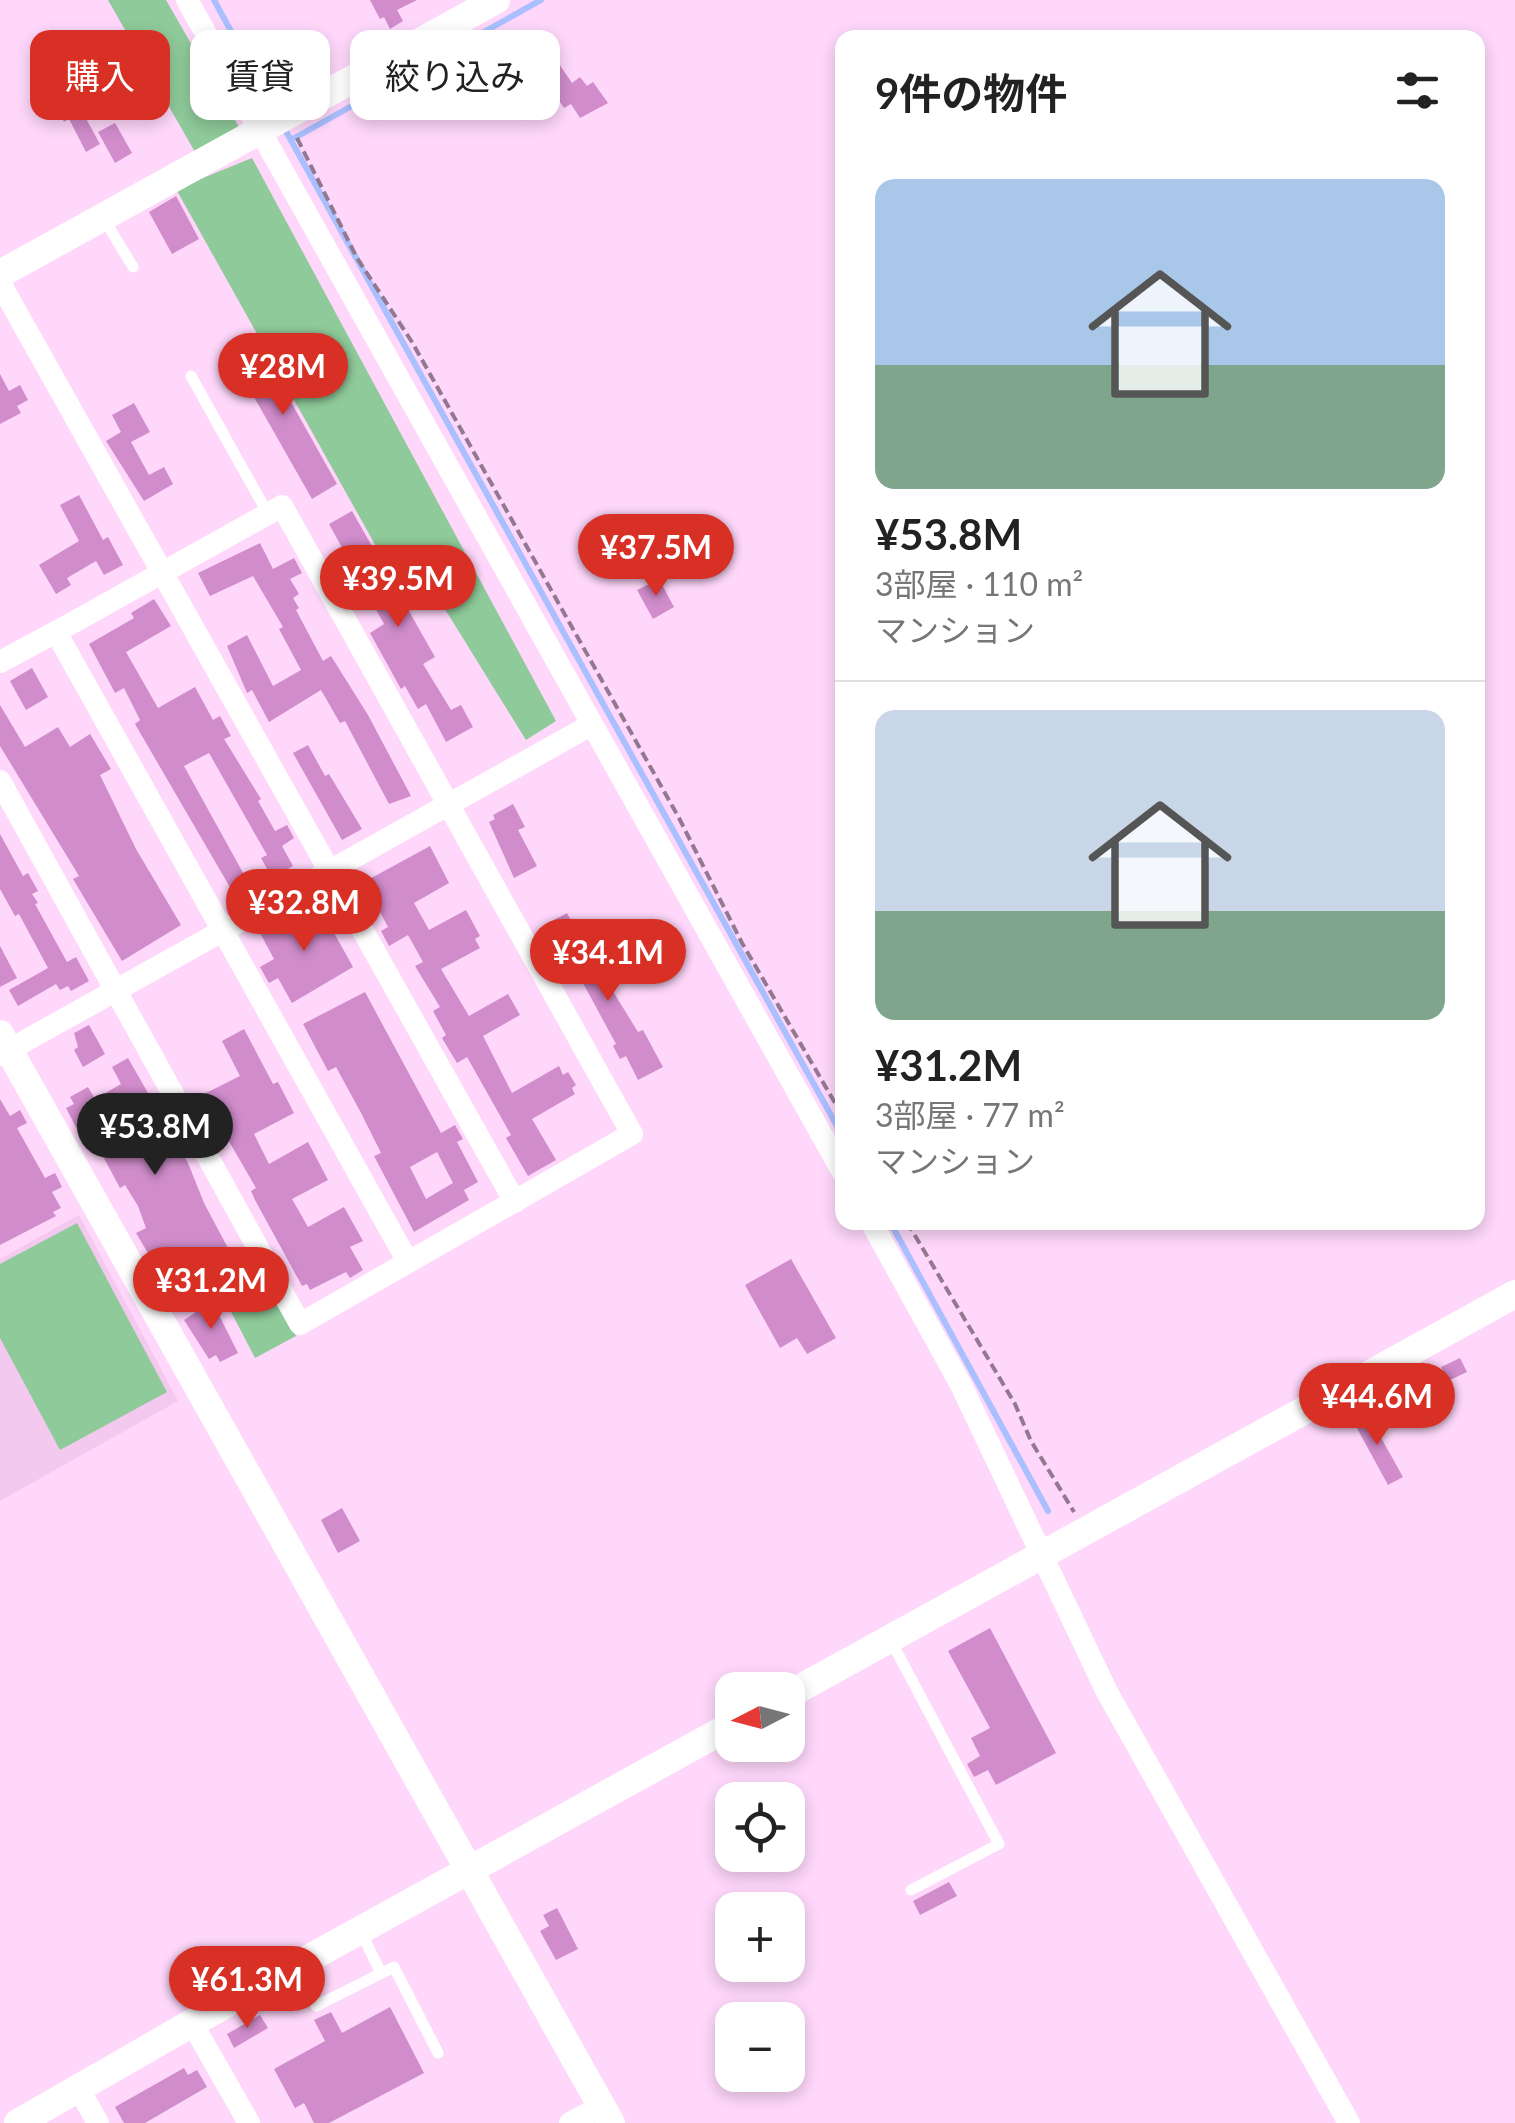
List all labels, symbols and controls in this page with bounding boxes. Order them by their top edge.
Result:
chip: 購入 [30,30,170,120]
chip: 賃貸 [190,30,330,120]
chip: 絞り込み [350,30,560,120]
icon: filters [1390,63,1445,118]
text: 9件の物件 [875,68,1067,118]
icon: home [1070,244,1250,424]
pin: ¥28M [224,333,342,418]
text: ¥28M [240,346,326,385]
text: ¥53.8M [875,509,1022,559]
pin: ¥37.5M [575,514,737,599]
text: ¥37.5M [600,527,712,566]
pin: ¥39.5M [317,545,479,630]
text: ¥39.5M [342,558,454,597]
text: 3部屋 · 110 m² [875,564,1083,603]
text: マンション [875,610,1035,649]
icon: home [1070,775,1250,955]
pin: ¥32.8M [223,869,385,954]
text: ¥32.8M [248,882,360,921]
pin: ¥34.1M [527,919,689,1004]
text: ¥34.1M [552,932,664,971]
text: ¥31.2M [875,1040,1022,1090]
pin: ¥53.8M [74,1093,236,1178]
text: 3部屋 · 77 m² [875,1095,1065,1134]
text: ¥53.8M [99,1106,211,1145]
text: マンション [875,1141,1035,1180]
pin: ¥31.2M [130,1247,292,1332]
text: ¥31.2M [155,1260,267,1299]
pin: ¥44.6M [1296,1363,1458,1448]
text: ¥44.6M [1321,1376,1433,1415]
north arrow [715,1672,805,1762]
map controls [715,1672,805,2092]
button: locate [715,1782,805,1872]
button: + [715,1892,805,1982]
pin: ¥61.3M [166,1946,328,2031]
text: ¥61.3M [191,1959,303,1998]
button: − [715,2002,805,2092]

